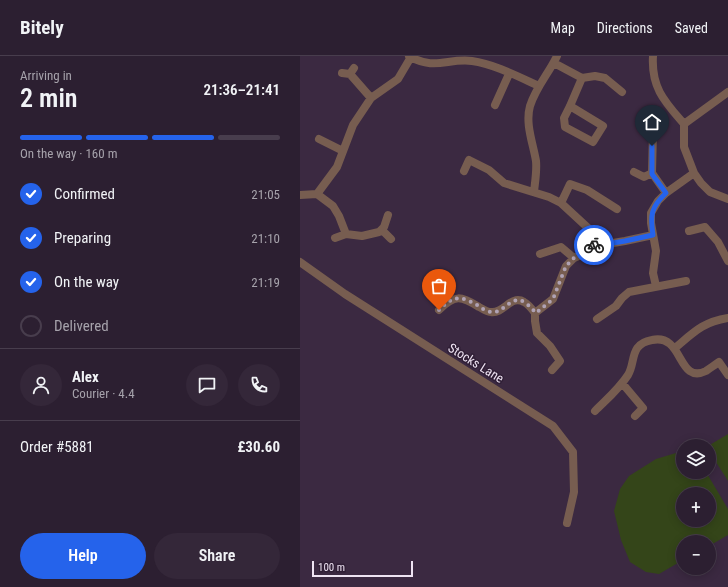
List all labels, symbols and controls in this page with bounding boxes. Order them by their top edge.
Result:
text: Bitely [20,16,64,39]
text: Map [551,20,575,36]
text: Directions [597,20,653,36]
text: Saved [675,20,708,36]
text: Arriving in [20,68,72,83]
text: 21:36–21:41 [203,81,280,99]
text: 2 min [20,83,78,113]
pin [635,105,669,146]
icon: home [641,111,663,133]
text: On the way · 160 m [20,146,117,161]
icon: check [20,183,42,205]
text: Confirmed [54,185,115,203]
text: 21:05 [251,187,280,202]
courier [574,225,614,265]
icon: check [20,227,42,249]
text: Preparing [54,229,111,247]
text: 21:10 [251,231,280,246]
icon: bike [583,234,605,256]
pin [422,269,456,310]
icon: check [20,271,42,293]
text: On the way [54,273,119,291]
text: 21:19 [251,275,280,290]
icon: bag [428,275,450,297]
text: Delivered [54,317,109,335]
street label: Stocks Lane [445,340,507,386]
button: person [20,364,62,406]
button: chat [186,364,228,406]
button: phone [238,364,280,406]
text: Alex [72,368,99,386]
text: Courier · 4.4 [72,386,135,401]
text: Order #5881 [20,438,94,456]
text: £30.60 [237,438,280,456]
map controls [676,439,716,575]
button: layers [676,439,716,479]
button: + [676,487,716,527]
button: Help [20,533,146,579]
button: Share [154,533,280,579]
button: − [676,535,716,575]
scale bar [312,559,413,578]
text: 100 m [318,561,345,574]

